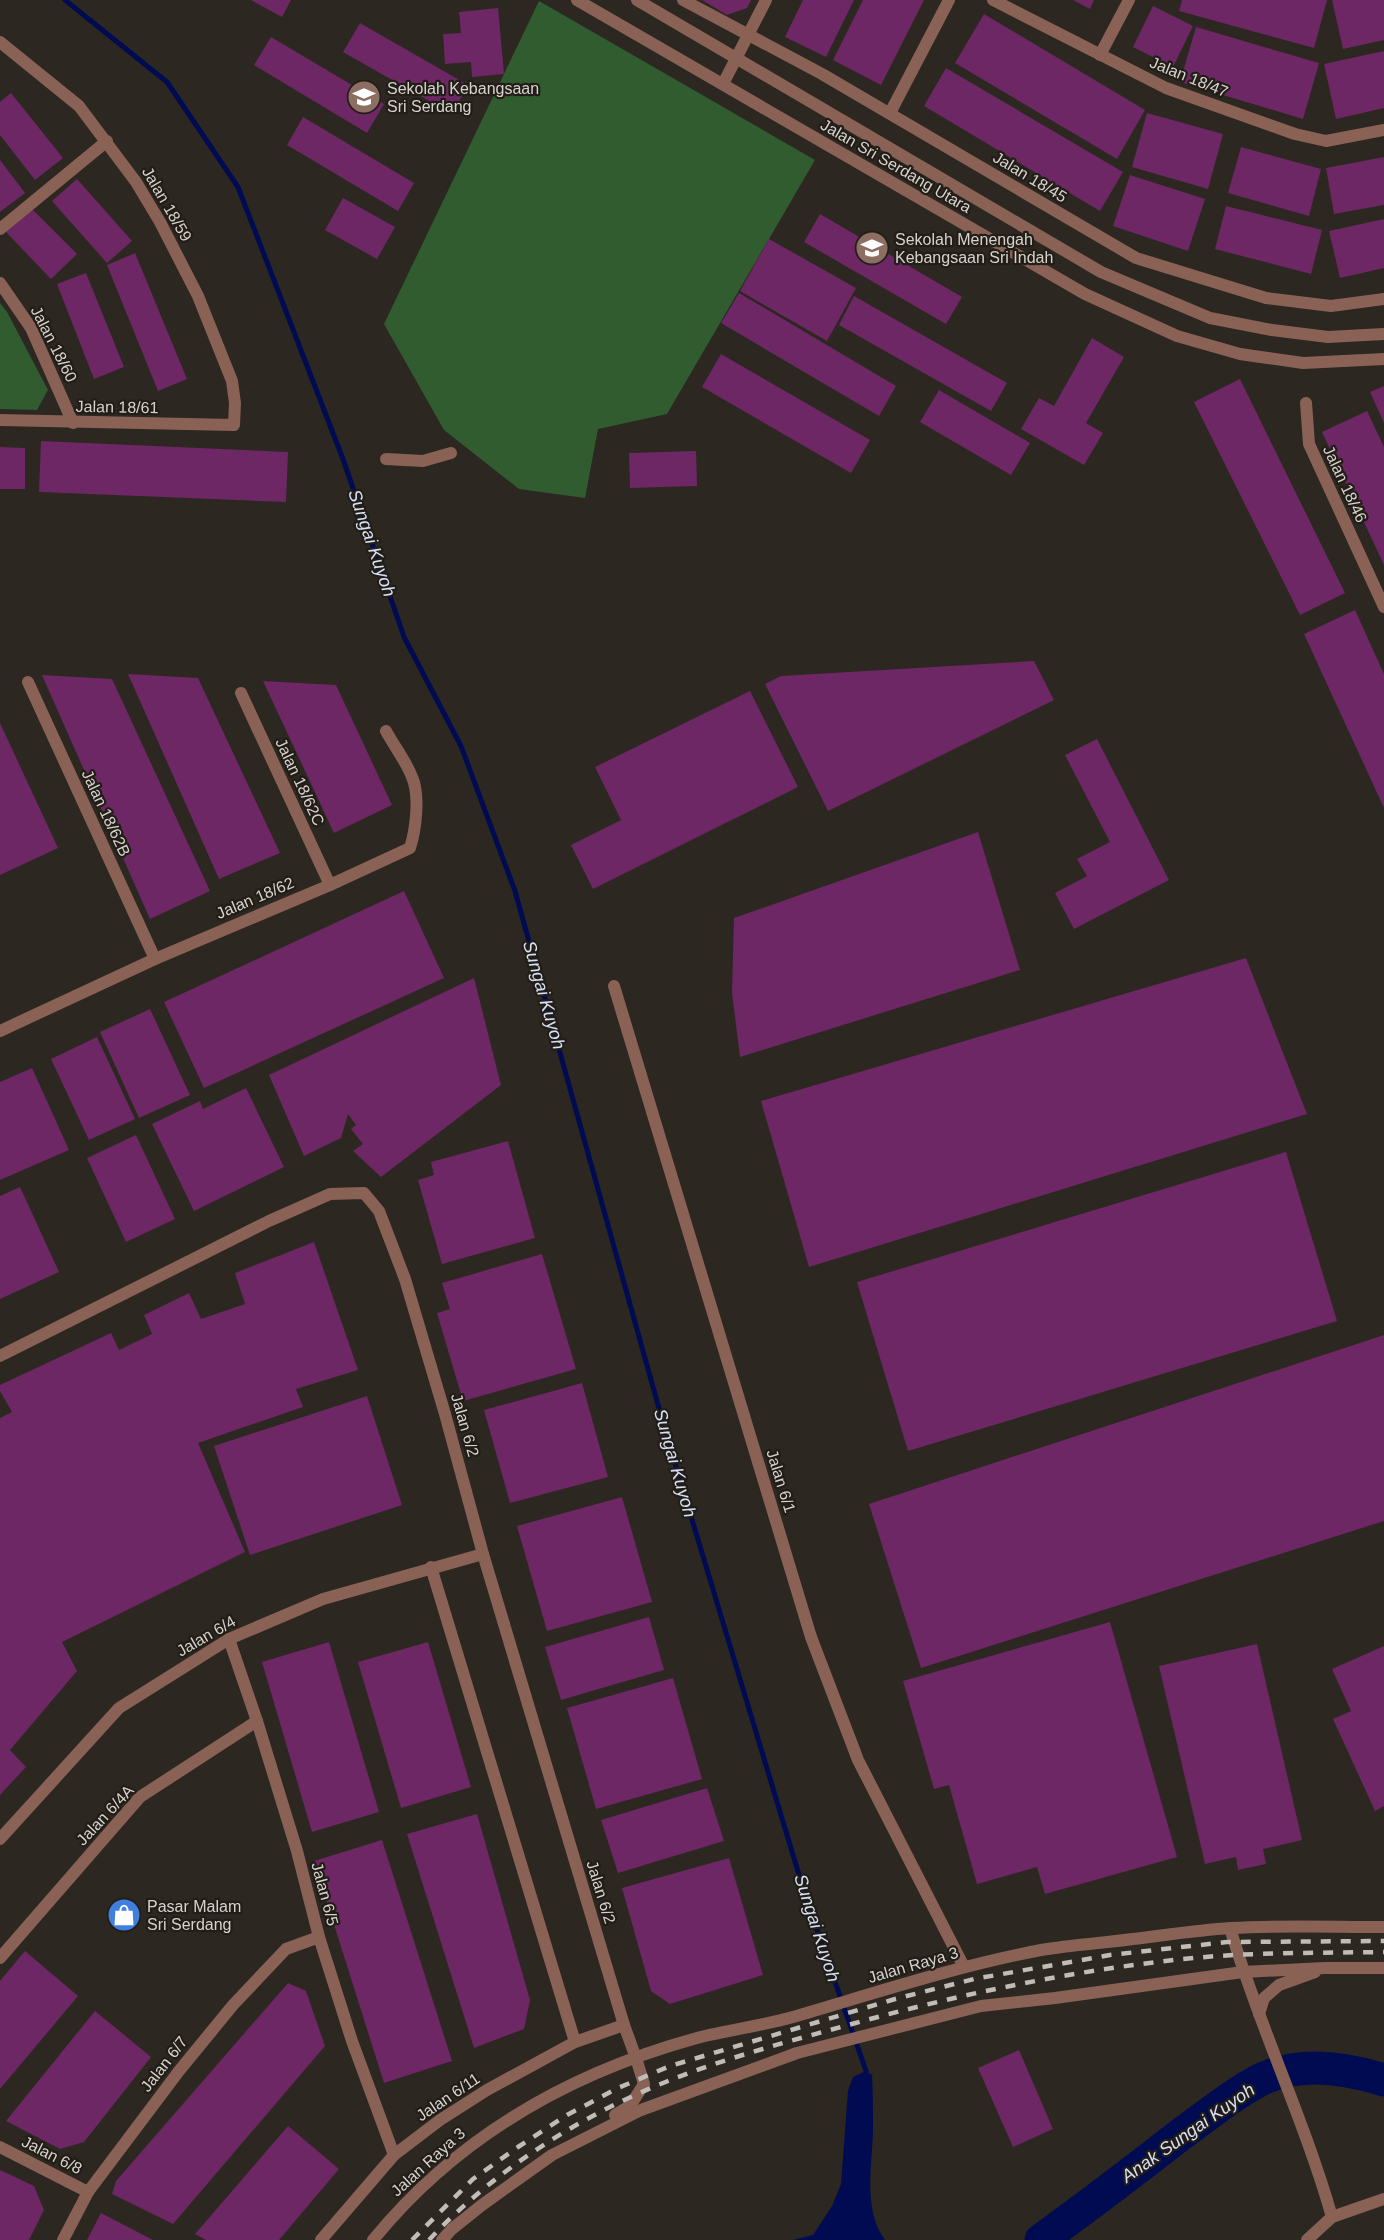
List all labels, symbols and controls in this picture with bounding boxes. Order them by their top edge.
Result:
street label: Jalan 18/47 [1147,54,1231,100]
school or university icon: Sekolah Kebangsaan Sri Serdang [346,79,382,115]
place label: Sekolah Kebangsaan Sri Serdang [387,80,539,115]
street label: Jalan Sri Serdang Utara [818,116,974,216]
street label: Jalan 18/45 [990,148,1070,206]
street label: Jalan 18/59 [139,164,195,244]
school or university icon: Sekolah Menengah Kebangsaan Sri Indah [854,230,890,266]
place label: Sekolah Menengah Kebangsaan Sri Indah [895,231,1053,266]
street label: Jalan 18/60 [28,303,80,385]
street label: Jalan 18/61 [75,398,159,416]
street label: Jalan 18/46 [1320,443,1370,525]
water label: Sungai Kuyoh [344,487,400,599]
street label: Jalan 18/62C [272,736,328,828]
street label: Jalan 18/62B [79,767,133,859]
street label: Jalan 18/62 [214,874,296,922]
water label: Sungai Kuyoh [519,938,569,1052]
street label: Jalan 6/2 [448,1391,482,1459]
water label: Sungai Kuyoh [650,1406,700,1520]
street label: Jalan 6/1 [763,1447,799,1515]
street label: Jalan 6/4 [174,1612,238,1660]
street label: Jalan 6/4A [73,1781,137,1848]
street label: Jalan 6/2 [583,1858,619,1926]
street label: Jalan 6/5 [308,1860,342,1928]
water label: Sungai Kuyoh [790,1872,844,1984]
shop icon: Pasar Malam Sri Serdang [106,1897,142,1933]
place label: Pasar Malam Sri Serdang [147,1898,241,1933]
street label: Jalan Raya 3 [866,1944,960,1986]
street label: Jalan 6/7 [137,2033,191,2095]
street label: Jalan 6/11 [413,2070,483,2124]
water label: Anak Sungai Kuyoh [1117,2079,1258,2187]
street label: Jalan Raya 3 [388,2124,468,2200]
street label: Jalan 6/8 [19,2133,85,2177]

